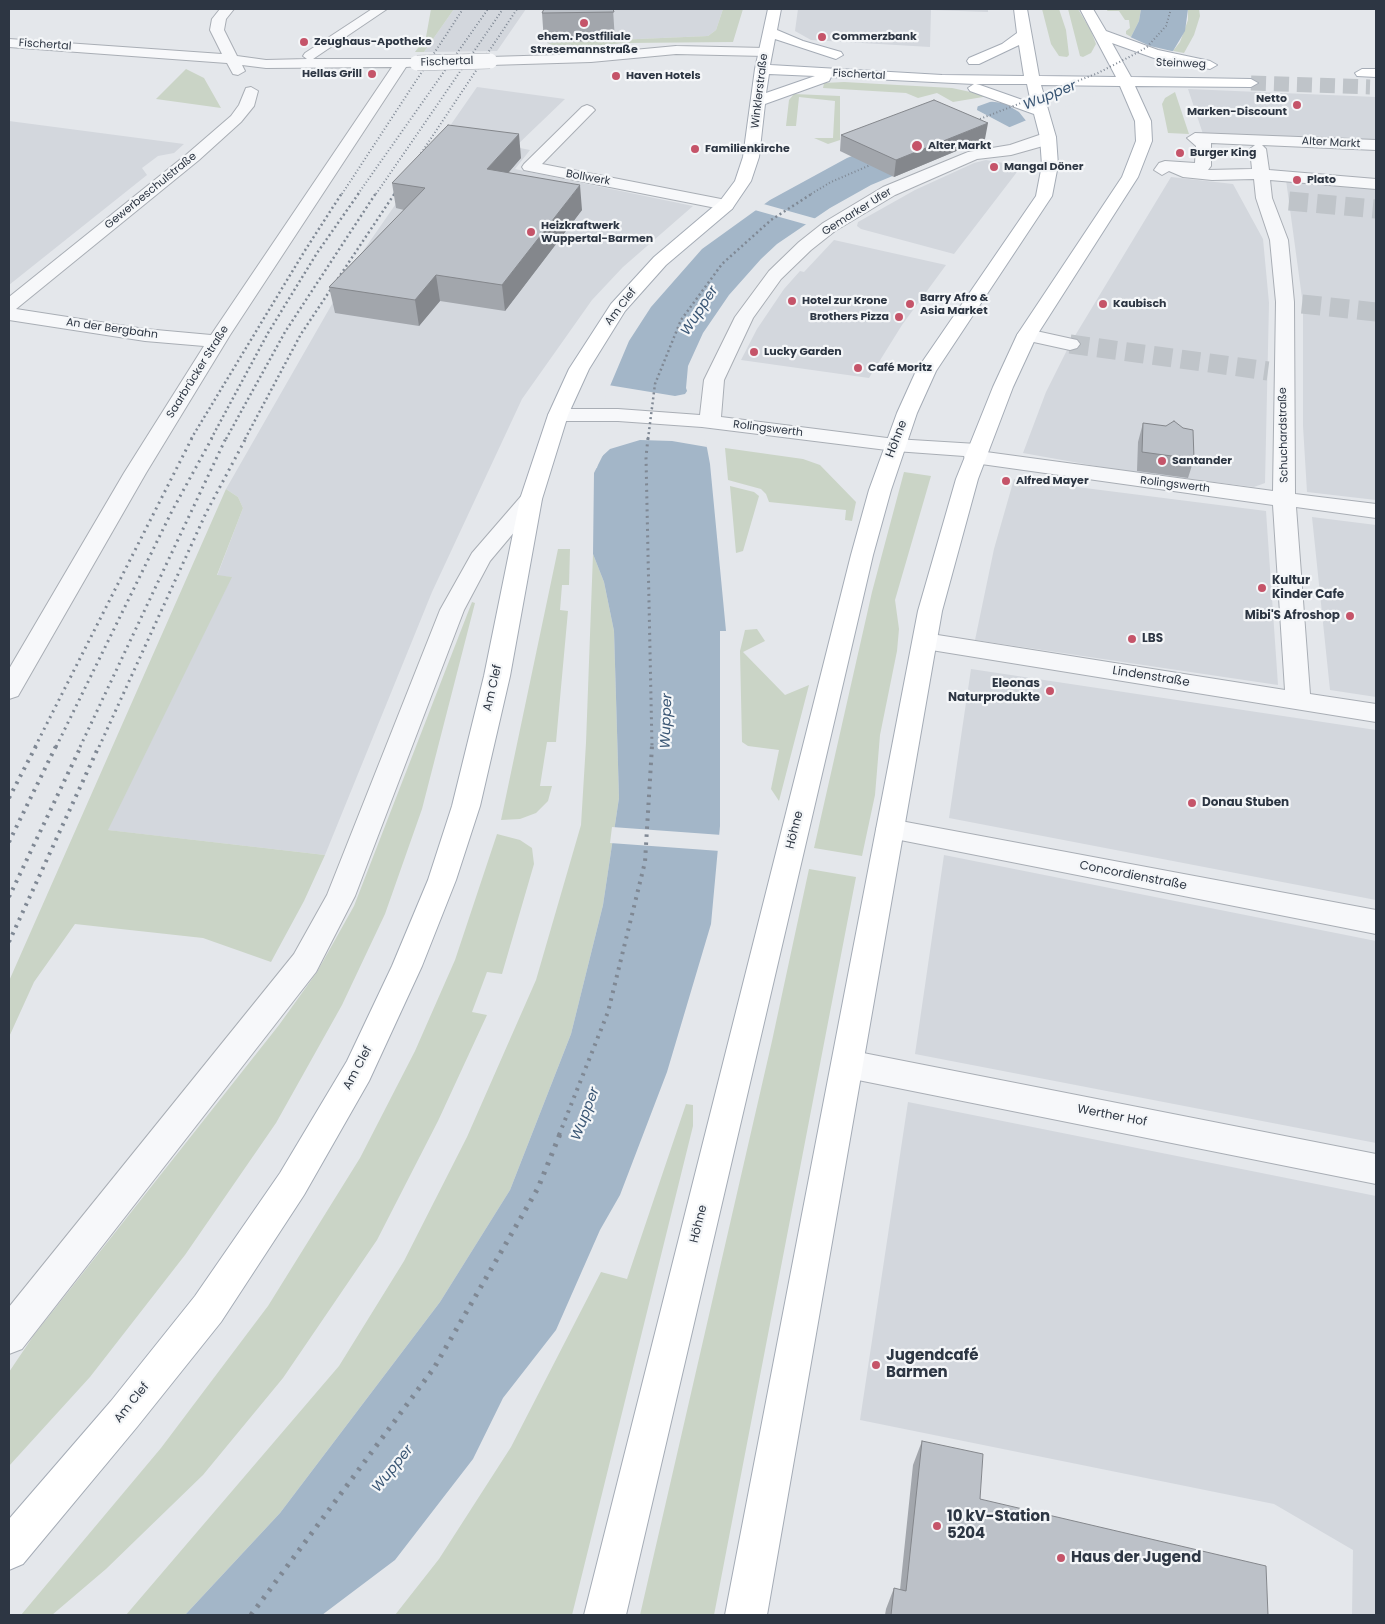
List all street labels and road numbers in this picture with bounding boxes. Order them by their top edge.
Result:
street label: Fischertal [18,37,72,53]
street label: Winklerstraße [749,53,771,129]
street label: Fischertal [420,54,474,70]
street label: Steinweg [1156,57,1206,71]
street label: Fischertal [832,67,886,83]
street label: Alter Markt [1301,135,1361,151]
street label: Gewerbeschulstraße [102,150,200,232]
street label: Bollwerk [565,168,611,188]
street label: Gemarker Ufer [820,185,894,239]
street label: Am Clef [602,286,640,328]
street label: An der Bergbahn [65,316,159,342]
street label: Saarbrücker Straße [164,323,232,421]
street label: Schuchardstraße [1277,387,1291,483]
street label: Rolingswerth [732,418,804,440]
street label: Höhne [883,418,911,460]
street label: Rolingswerth [1139,474,1211,496]
street label: Am Clef [481,663,505,713]
street label: Lindenstraße [1111,664,1191,690]
street label: Höhne [783,809,807,851]
street label: Concordienstraße [1078,859,1188,893]
street label: Am Clef [341,1044,375,1092]
street label: Werther Hof [1076,1102,1148,1130]
street label: Höhne [687,1203,711,1245]
street label: Am Clef [112,1380,152,1426]

